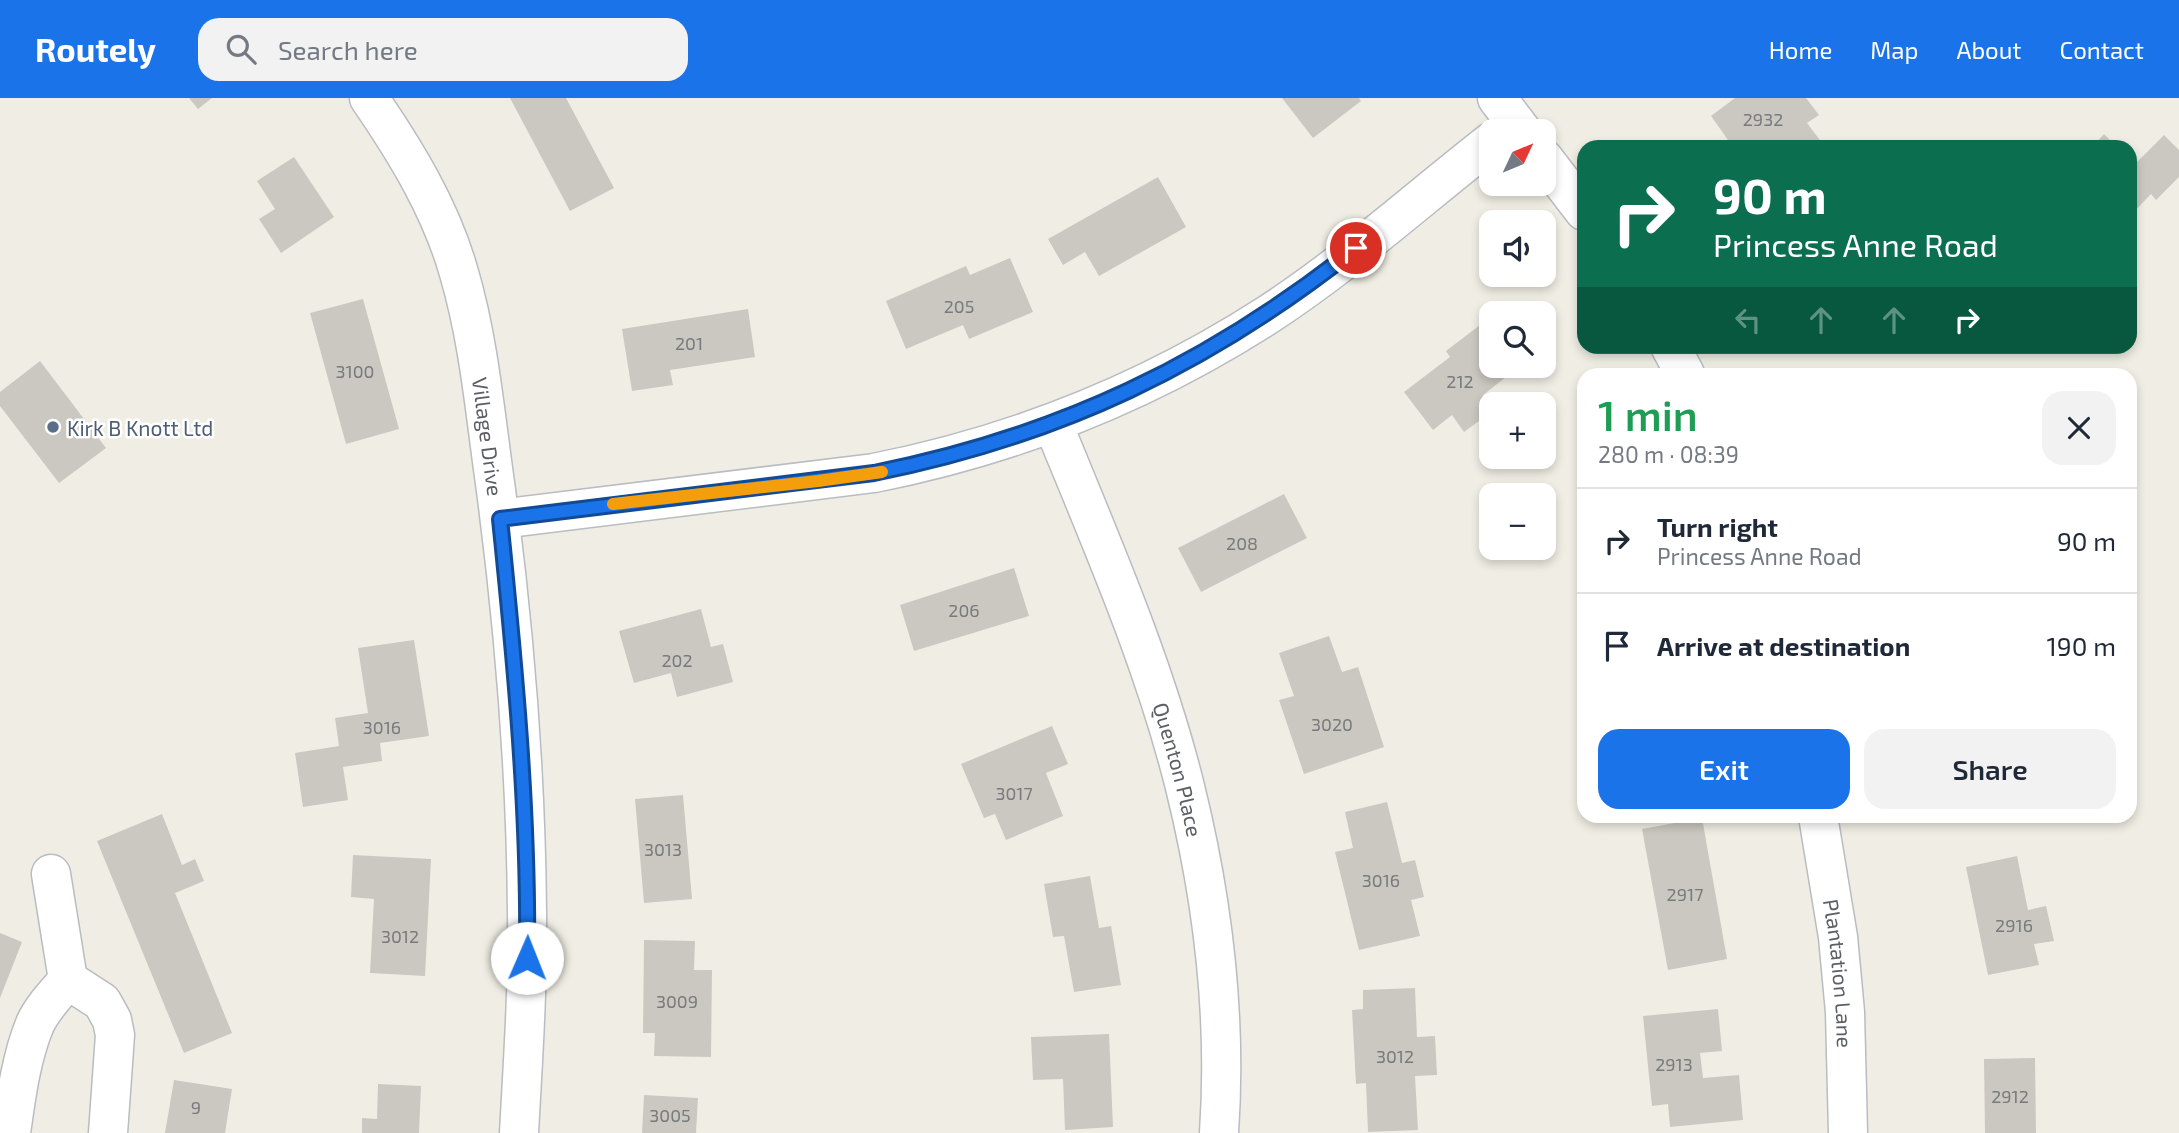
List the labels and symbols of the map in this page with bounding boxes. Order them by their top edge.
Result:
house number: 2932 [1743,108,1783,130]
north arrow [1479,119,1556,196]
pin [1326,218,1386,278]
house number: 205 [944,295,974,317]
house number: 201 [675,332,703,354]
house number: 3100 [336,360,374,382]
house number: 212 [1446,370,1474,392]
street label: Village Drive [468,375,509,497]
place label: Kirk B Knott Ltd [67,415,213,440]
marker: Kirk B Knott Ltd [45,419,61,435]
house number: 208 [1226,532,1258,554]
house number: 206 [948,599,980,621]
house number: 202 [661,649,693,671]
street label: Quenton Place [1148,699,1208,839]
house number: 3020 [1311,713,1353,735]
house number: 3016 [363,716,401,738]
house number: 3017 [995,782,1033,804]
house number: 3013 [644,838,682,860]
house number: 3016 [1362,869,1400,891]
house number: 2917 [1667,883,1703,905]
street label: Plantation Lane [1819,897,1858,1048]
house number: 2916 [1995,914,2033,936]
position arrow [490,921,564,995]
house number: 3012 [381,925,419,947]
house number: 3009 [656,990,698,1012]
house number: 3012 [1376,1045,1414,1067]
house number: 2913 [1655,1053,1693,1075]
house number: 2912 [1991,1085,2029,1107]
house number: 9 [191,1096,201,1118]
house number: 3005 [649,1104,691,1126]

